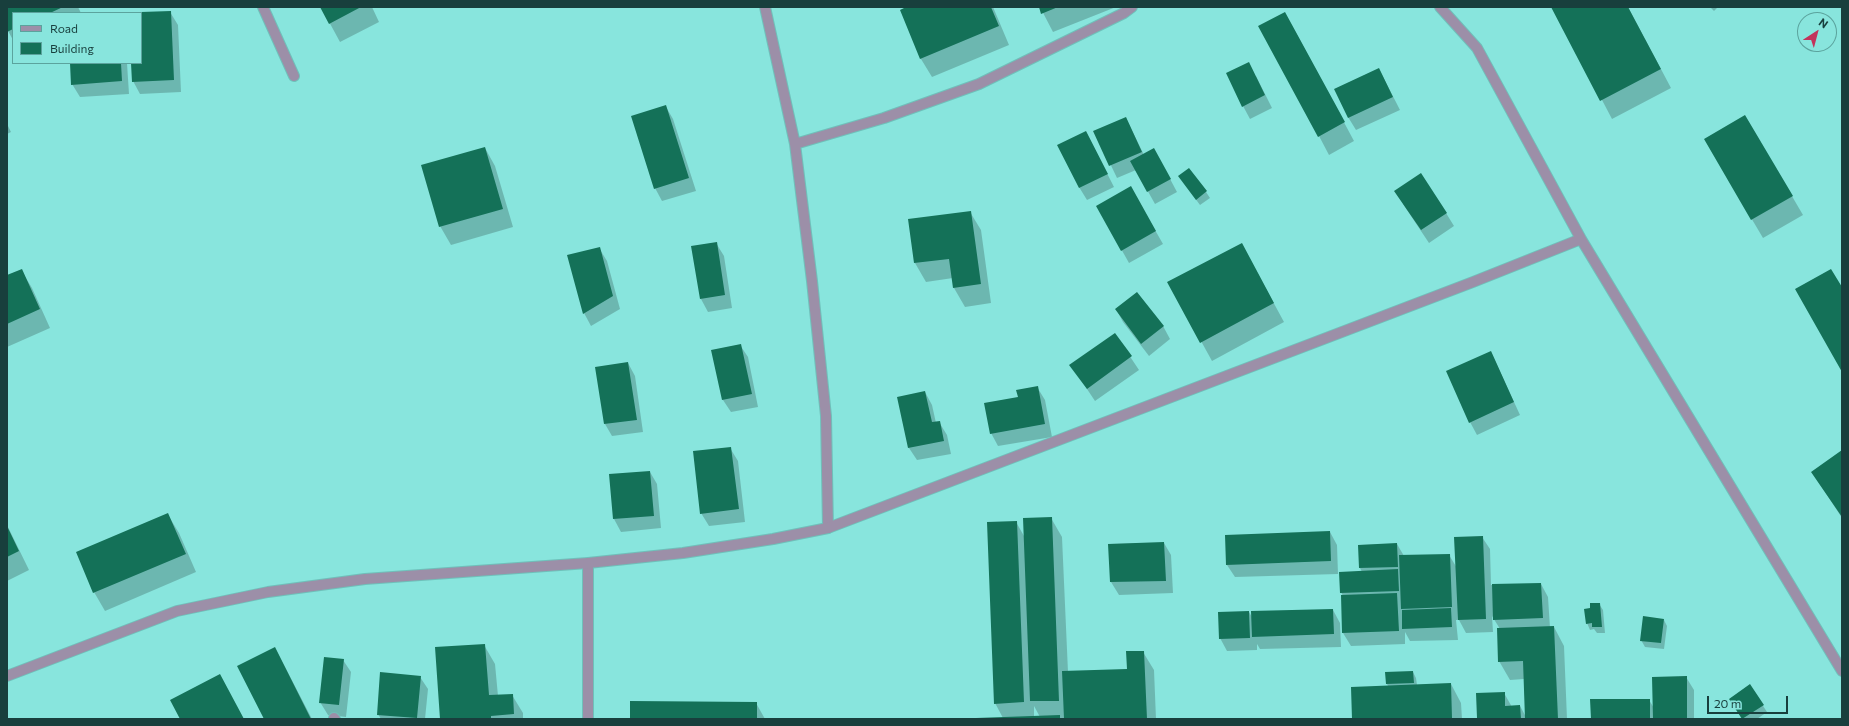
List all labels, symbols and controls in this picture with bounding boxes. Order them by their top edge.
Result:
legend [12,12,142,64]
north arrow [1797,12,1837,52]
text: N [1817,15,1831,30]
text: Road [50,21,78,35]
text: Building [50,41,94,55]
scale bar [1709,688,1790,714]
text: 20 m [1714,696,1741,710]

